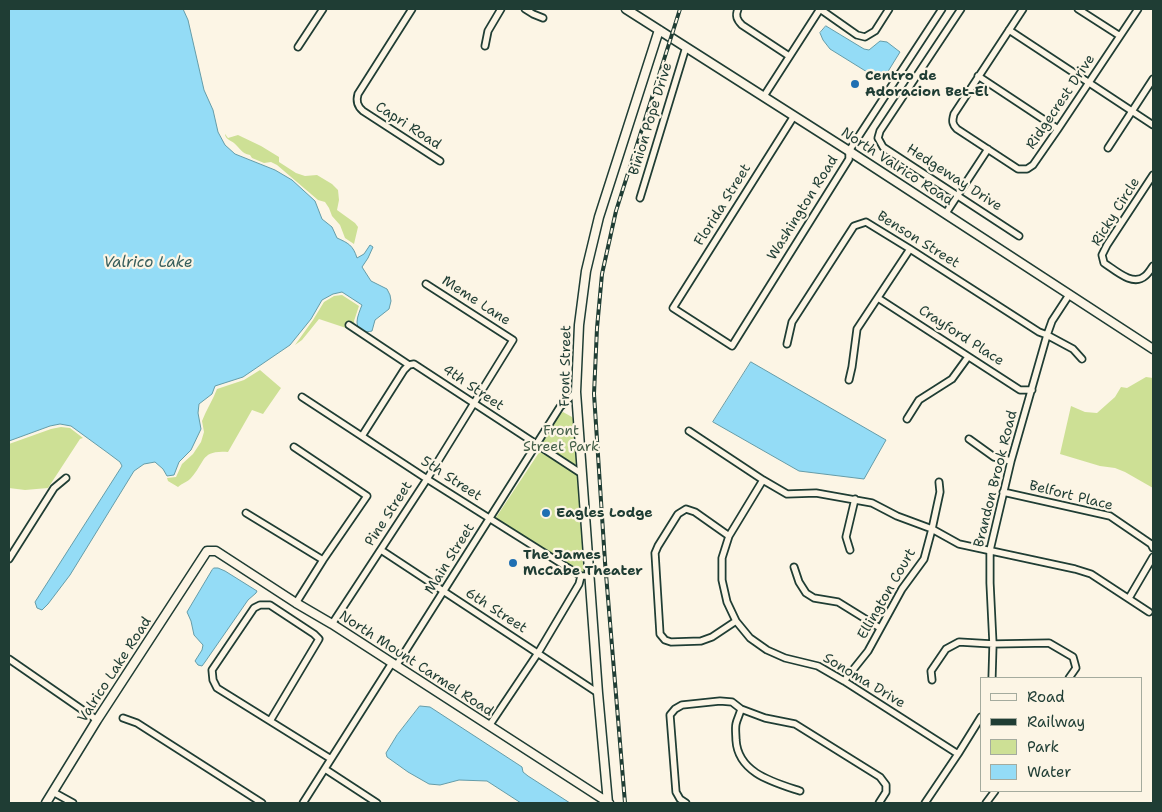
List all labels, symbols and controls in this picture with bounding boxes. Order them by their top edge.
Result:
street label: Ridgecrest Drive [1023,51,1099,153]
street label: Binion Pope Drive [626,61,676,177]
place label: Centro de Adoracion Bet-El [865,68,989,100]
marker: Centro de Adoracion Bet-El [849,78,861,90]
street label: Capri Road [372,99,444,153]
street label: North Valrico Road [838,124,956,210]
street label: Hedgeway Drive [903,141,1005,215]
street label: Washington Road [764,153,842,263]
street label: Florida Street [691,161,755,249]
street label: Ricky Circle [1088,175,1144,249]
street label: Benson Street [874,208,962,272]
water label: Valrico Lake [103,254,193,272]
street label: Meme Lane [439,273,513,329]
street label: Crayford Place [915,302,1007,370]
street label: Front Street [557,325,575,407]
street label: 4th Street [439,361,507,415]
street label: Brandon Brook Road [971,409,1021,549]
park label: Front Street Park [523,423,599,456]
street label: 5th Street [417,453,485,505]
street label: Belfort Place [1027,477,1115,515]
street label: Pine Street [362,478,416,550]
place label: Eagles Lodge [556,505,653,521]
marker: Eagles Lodge [540,507,552,519]
street label: Main Street [422,520,478,598]
street label: Ellington Court [854,546,920,642]
place label: The James McCabe Theater [523,547,643,580]
marker: The James McCabe Theater [507,557,519,569]
street label: 6th Street [462,585,530,637]
street label: North Mount Carmel Road [336,608,496,720]
street label: Valrico Lake Road [75,614,155,726]
street label: Sonoma Drive [820,650,908,712]
legend [980,677,1142,792]
text: Road [1027,687,1065,707]
text: Railway [1027,712,1085,732]
text: Park [1027,737,1059,757]
text: Water [1027,762,1071,782]

